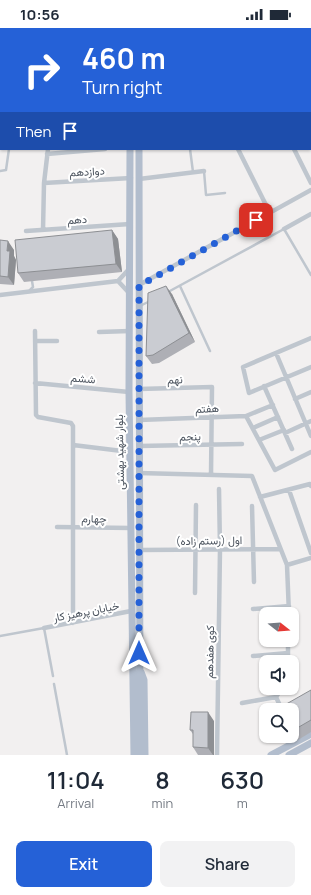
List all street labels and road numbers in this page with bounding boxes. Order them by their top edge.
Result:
street label: دوازدهم [69,163,105,180]
street label: دهم [67,211,88,228]
street label: ششم [70,369,96,388]
street label: نهم [167,371,183,388]
street label: هفتم [195,400,220,417]
street label: بلوار شهید بهشتی [111,414,127,490]
street label: پنجم [179,428,201,445]
street label: چهارم [81,510,107,527]
street label: اول (رستم زاده) [176,532,242,549]
street label: خیابان پرهیز کار [51,597,121,626]
street label: کوی هفدهم [201,625,218,679]

